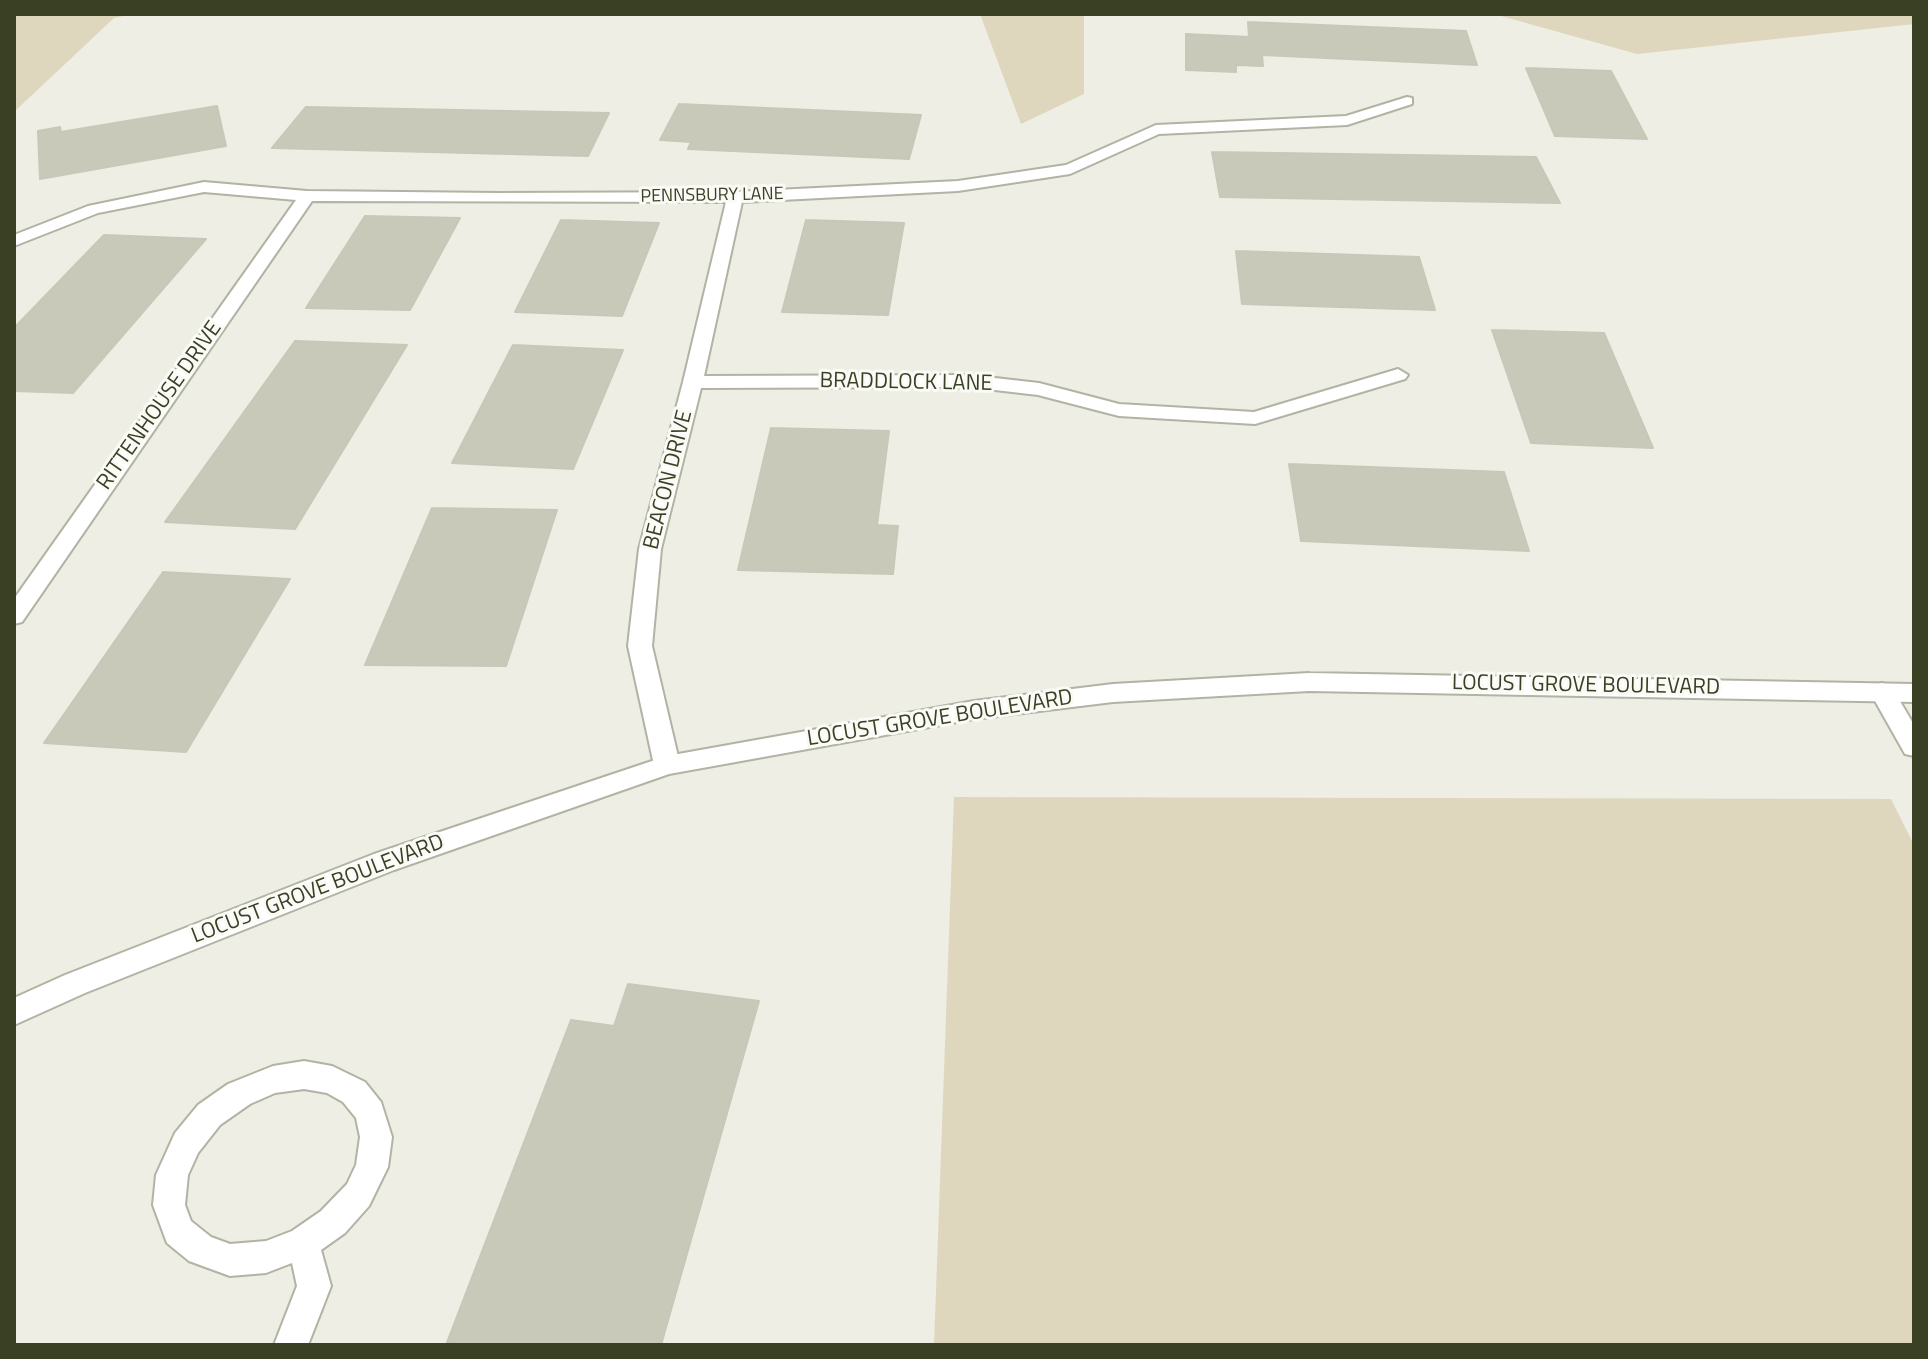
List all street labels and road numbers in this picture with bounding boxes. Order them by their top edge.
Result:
street label: PENNSBURY LANE [640,184,784,208]
street label: RITTENHOUSE DRIVE [92,317,228,495]
street label: BRADDLOCK LANE [819,368,993,398]
street label: BEACON DRIVE [639,408,699,552]
street label: LOCUST GROVE BOULEVARD [1452,670,1720,702]
street label: LOCUST GROVE BOULEVARD [805,685,1075,753]
street label: LOCUST GROVE BOULEVARD [188,830,448,950]

